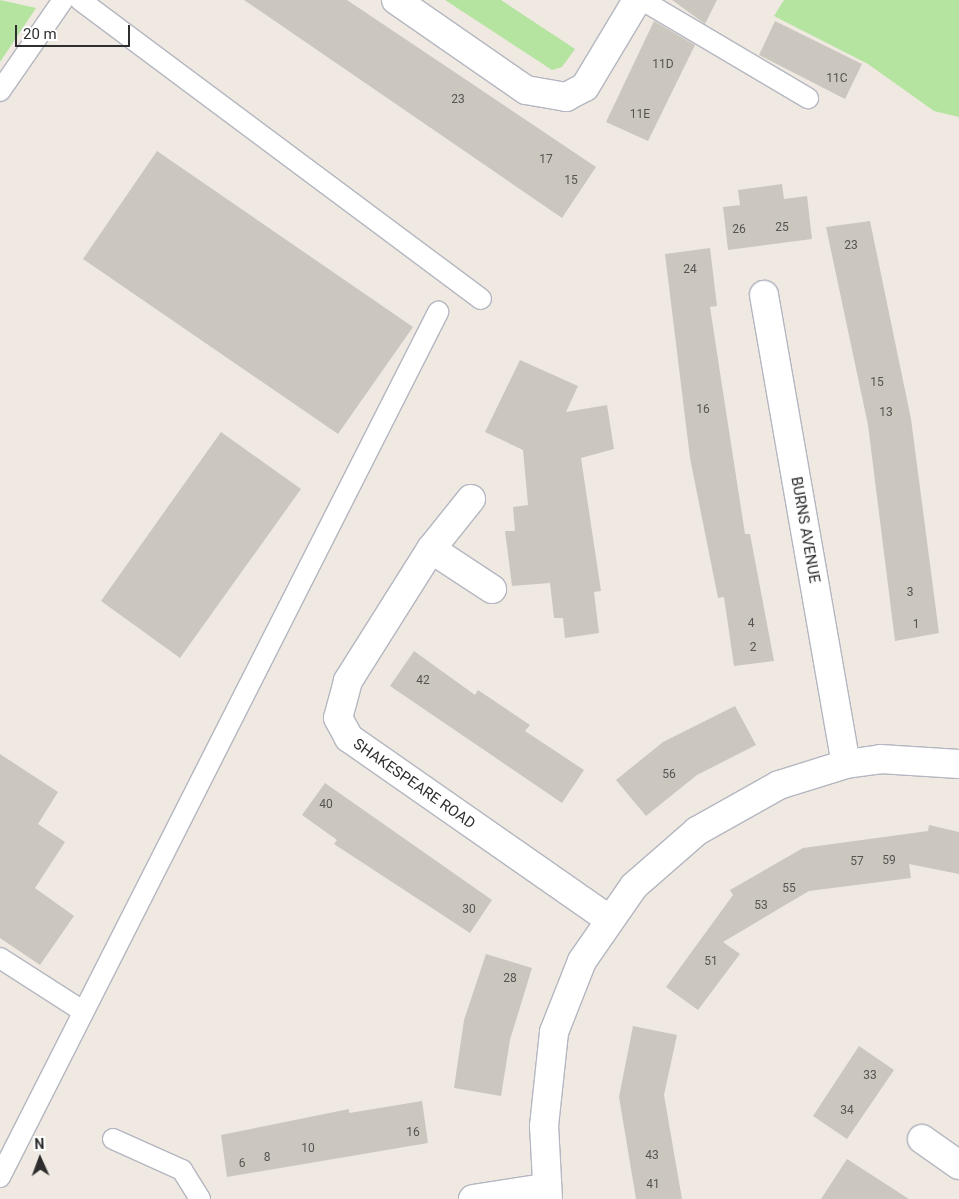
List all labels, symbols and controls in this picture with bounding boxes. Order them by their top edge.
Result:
scale bar [18,15,132,47]
text: 20 m [23,25,57,43]
house number: 11D [652,58,674,72]
house number: 11C [826,72,848,86]
house number: 23 [451,93,465,107]
house number: 11E [630,108,650,122]
house number: 17 [539,153,553,167]
house number: 15 [564,174,578,188]
house number: 25 [775,221,789,235]
house number: 26 [732,223,746,237]
house number: 23 [844,239,858,253]
house number: 24 [683,263,697,277]
house number: 15 [870,376,884,390]
house number: 16 [696,403,710,417]
house number: 13 [879,406,893,420]
street label: BURNS AVENUE [787,475,823,585]
house number: 3 [907,586,913,600]
house number: 4 [748,617,754,631]
house number: 1 [913,618,919,632]
house number: 2 [750,641,756,655]
house number: 42 [416,674,430,688]
street label: SHAKESPEARE ROAD [350,735,478,833]
house number: 56 [662,768,676,782]
house number: 40 [319,798,333,812]
house number: 59 [882,854,896,868]
house number: 57 [850,855,864,869]
house number: 55 [782,882,796,896]
house number: 53 [754,899,768,913]
house number: 30 [462,903,476,917]
house number: 51 [704,955,718,969]
house number: 28 [503,972,517,986]
house number: 33 [863,1069,877,1083]
house number: 34 [840,1104,854,1118]
house number: 16 [406,1126,420,1140]
north arrow [15,1134,65,1184]
text: N [34,1136,45,1152]
house number: 10 [301,1142,315,1156]
house number: 43 [645,1149,659,1163]
house number: 8 [264,1151,270,1165]
house number: 6 [239,1157,245,1171]
house number: 41 [646,1178,660,1192]

